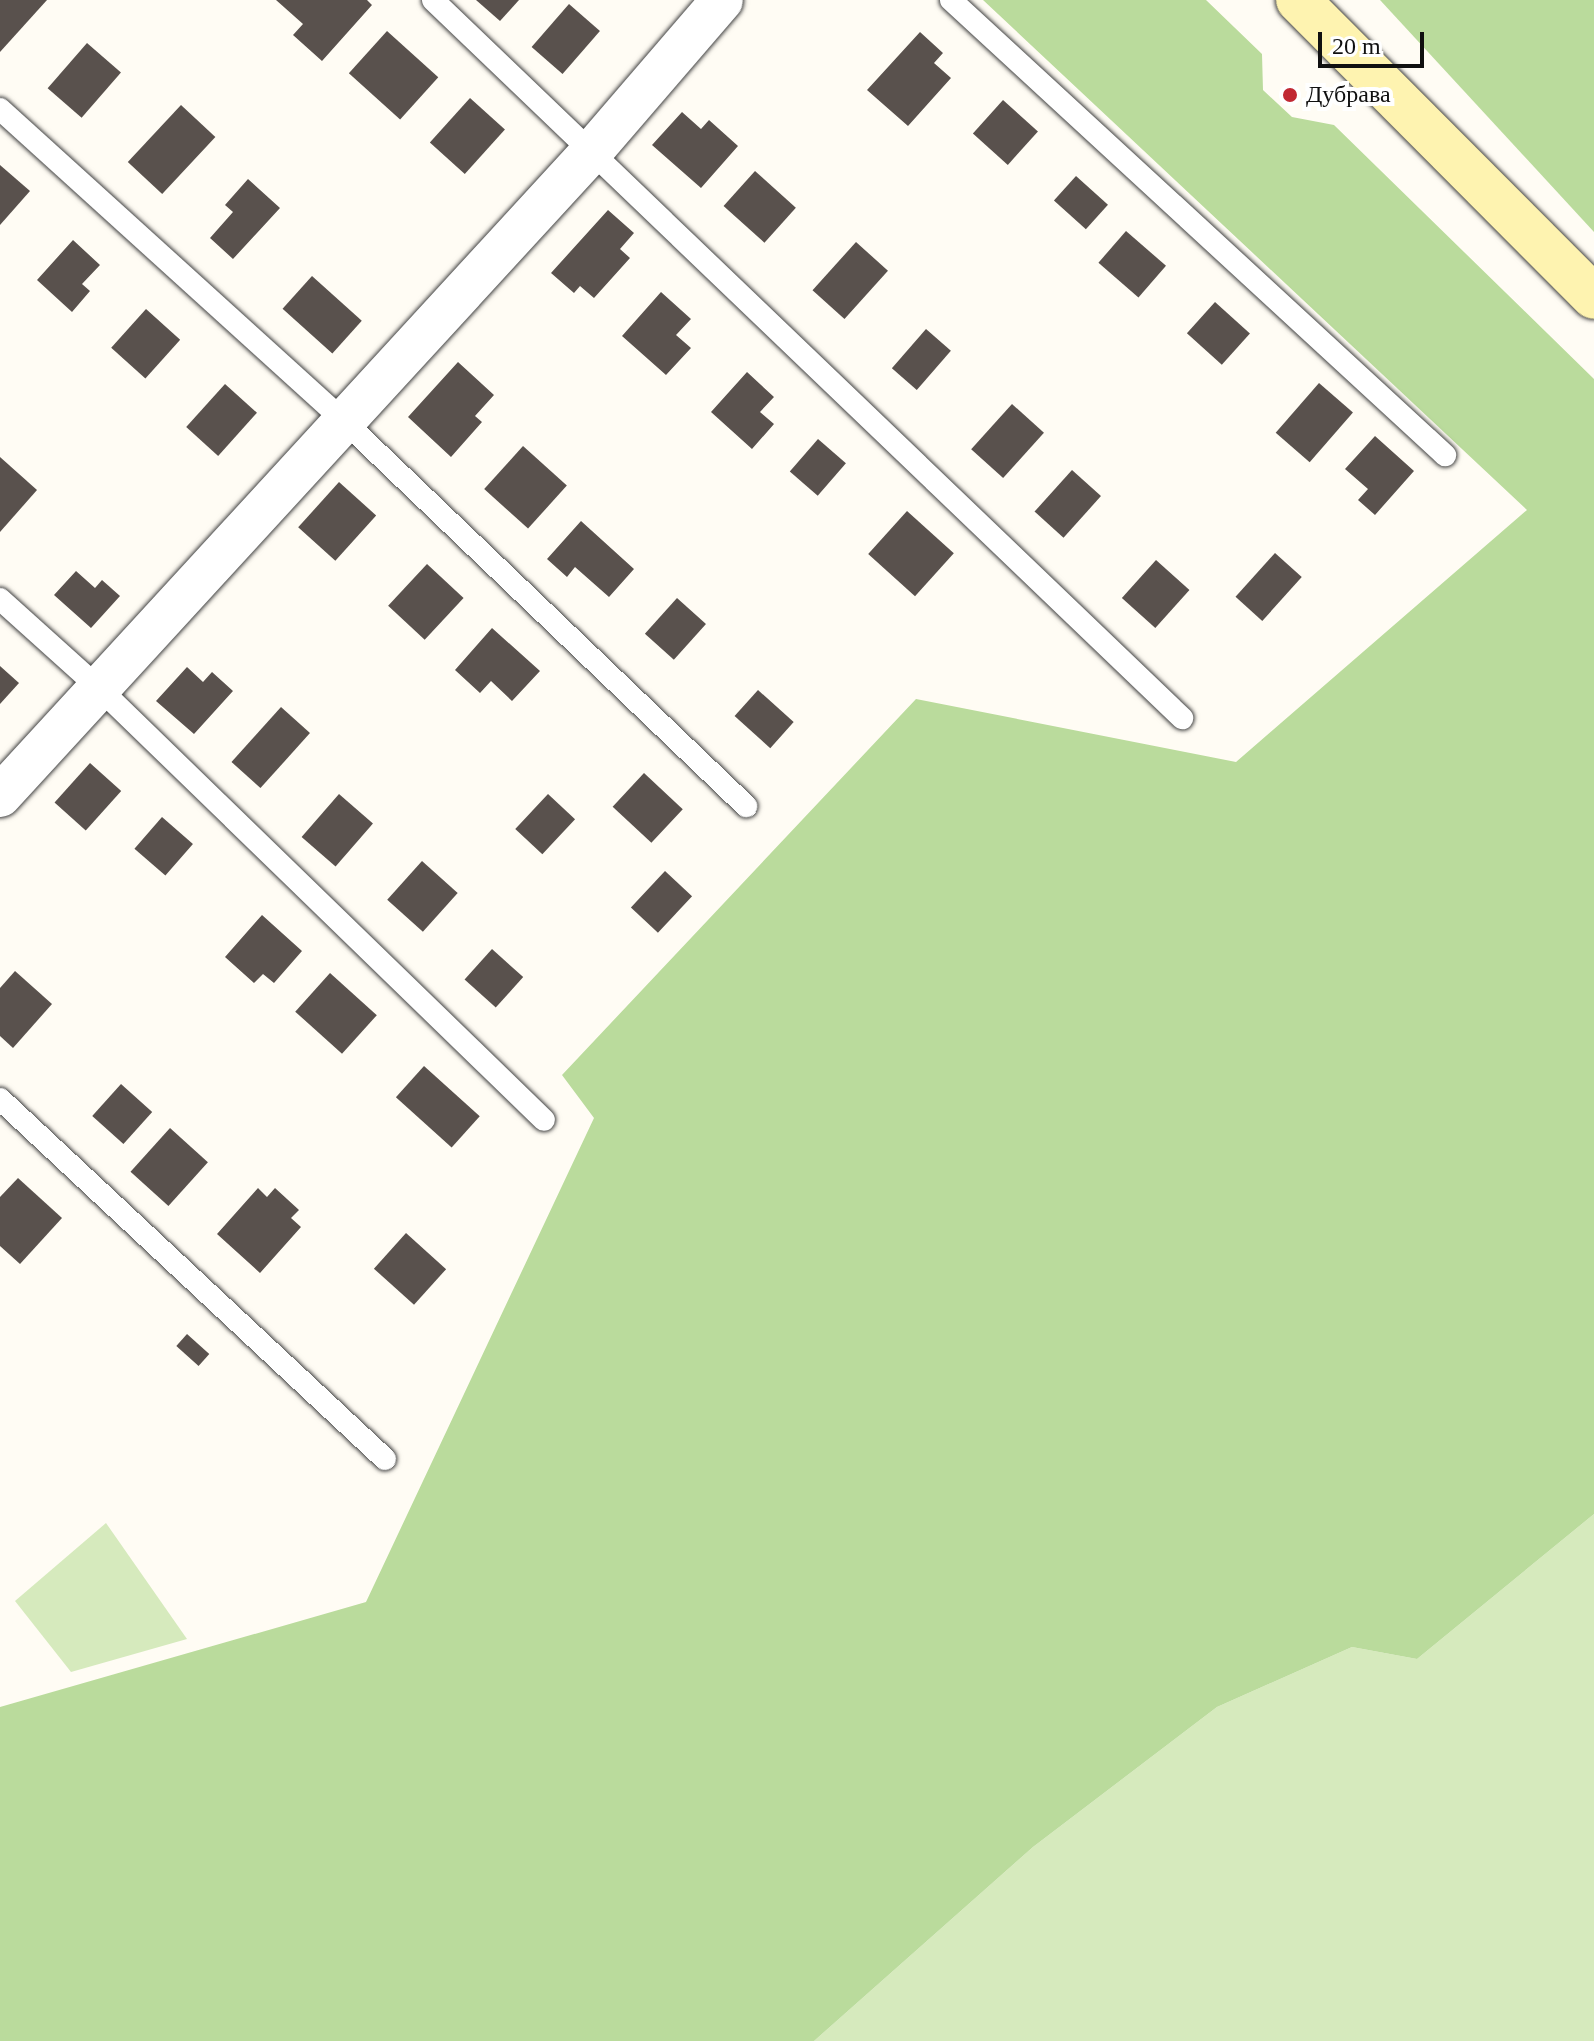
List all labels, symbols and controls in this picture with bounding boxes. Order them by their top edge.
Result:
scale bar [1322,16,1428,66]
text: 20 m [1332,33,1381,59]
place label: Дубрава [1306,81,1391,109]
marker: Дубрава [1281,86,1299,104]

